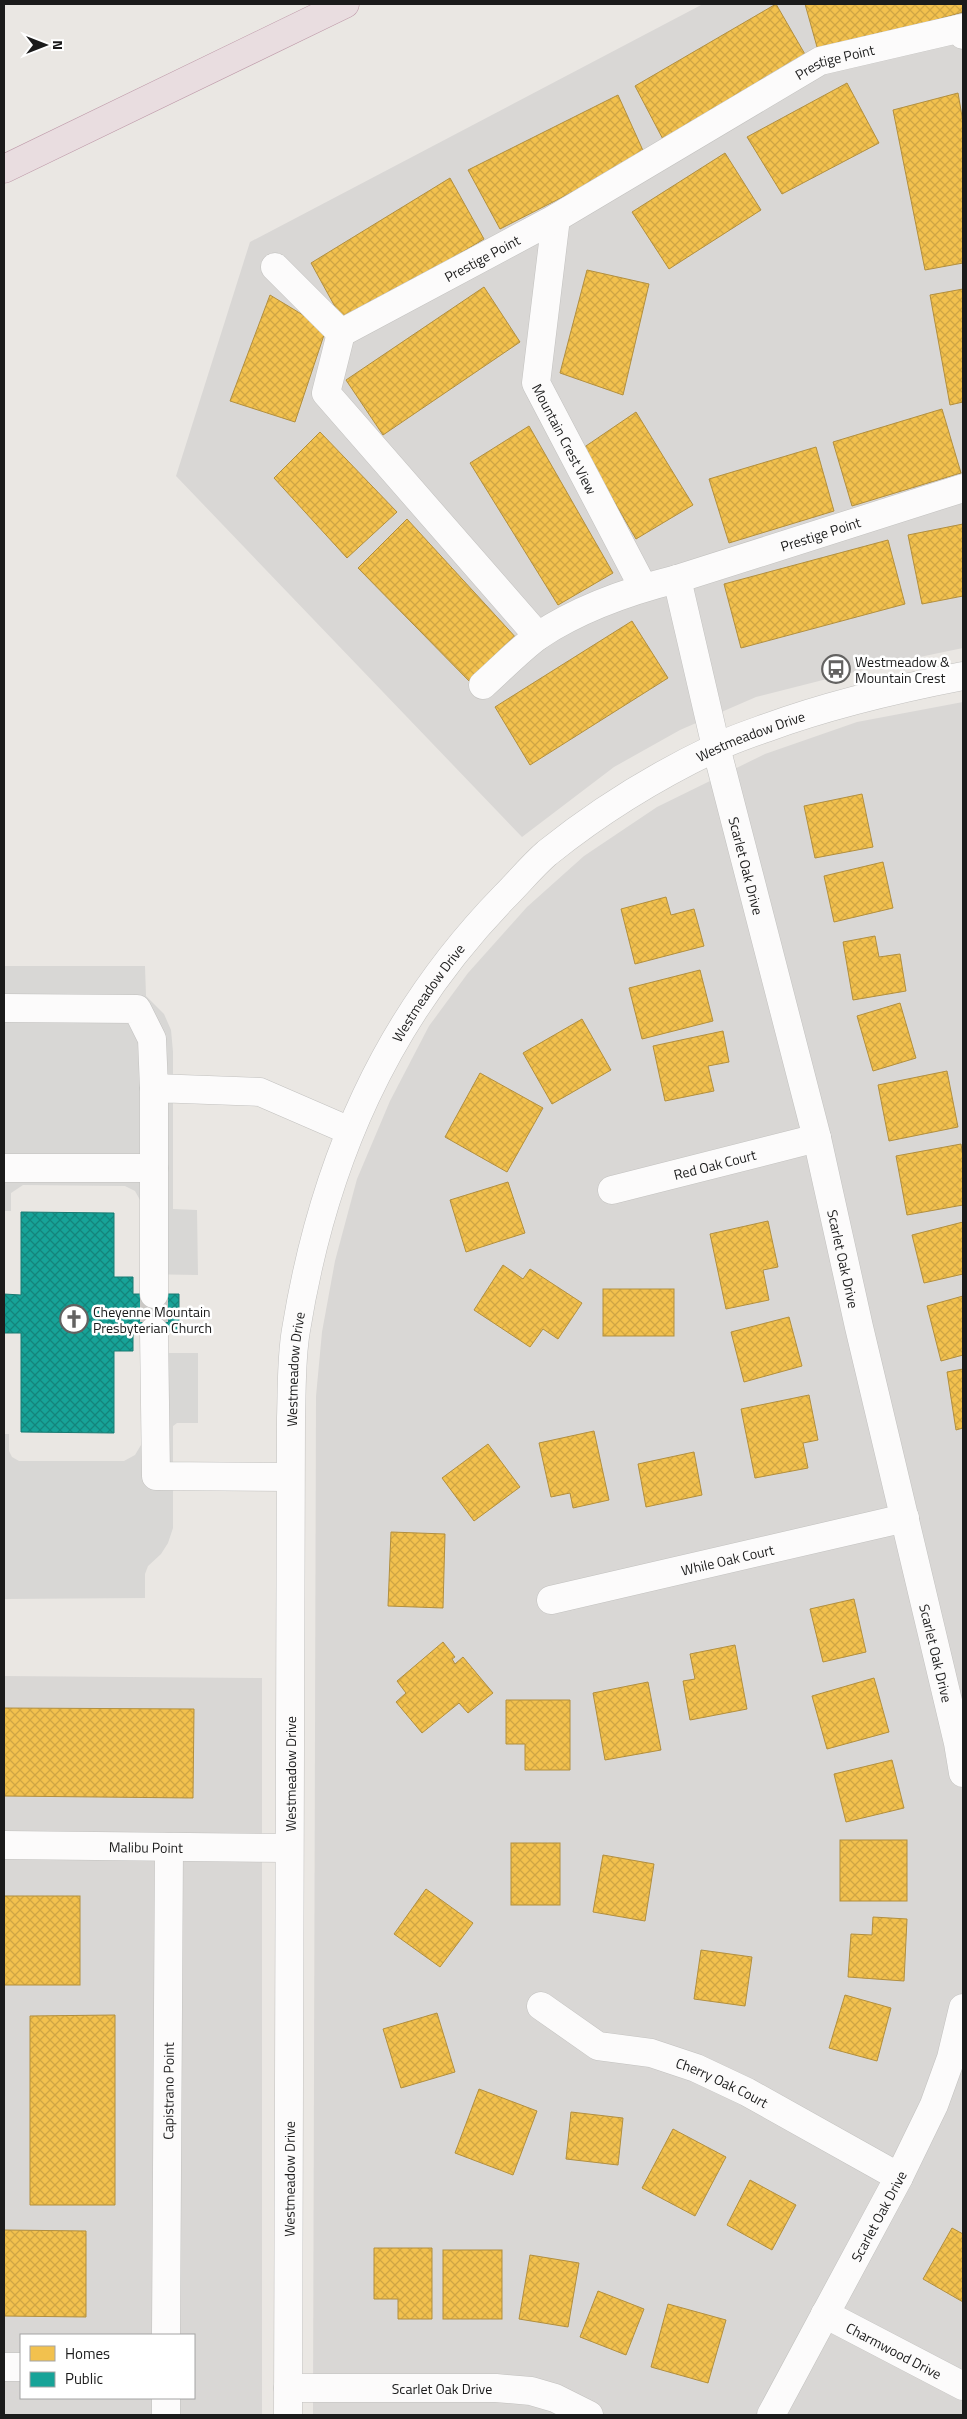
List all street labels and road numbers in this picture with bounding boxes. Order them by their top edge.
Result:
street label: Prestige Point [791,38,876,84]
street label: Prestige Point [440,229,523,287]
street label: Mountain Crest View [527,380,603,498]
street label: Prestige Point [777,511,863,556]
street label: Westmeadow Drive [692,705,807,766]
street label: Scarlet Oak Drive [724,814,769,917]
street label: Westmeadow Drive [386,939,469,1046]
street label: Red Oak Court [671,1143,758,1184]
street label: Scarlet Oak Drive [823,1207,865,1310]
street label: Westmeadow Drive [280,1310,309,1427]
street label: While Oak Court [679,1538,776,1580]
street label: Scarlet Oak Drive [915,1602,958,1704]
street label: Westmeadow Drive [279,1716,301,1832]
street label: Malibu Point [109,1836,183,1857]
street label: Capistrano Point [157,2042,178,2140]
street label: Cherry Oak Court [673,2052,772,2112]
street label: Westmeadow Drive [278,2121,299,2237]
street label: Scarlet Oak Drive [845,2167,911,2265]
street label: Charmwood Drive [843,2316,946,2384]
street label: Scarlet Oak Drive [392,2378,492,2399]

